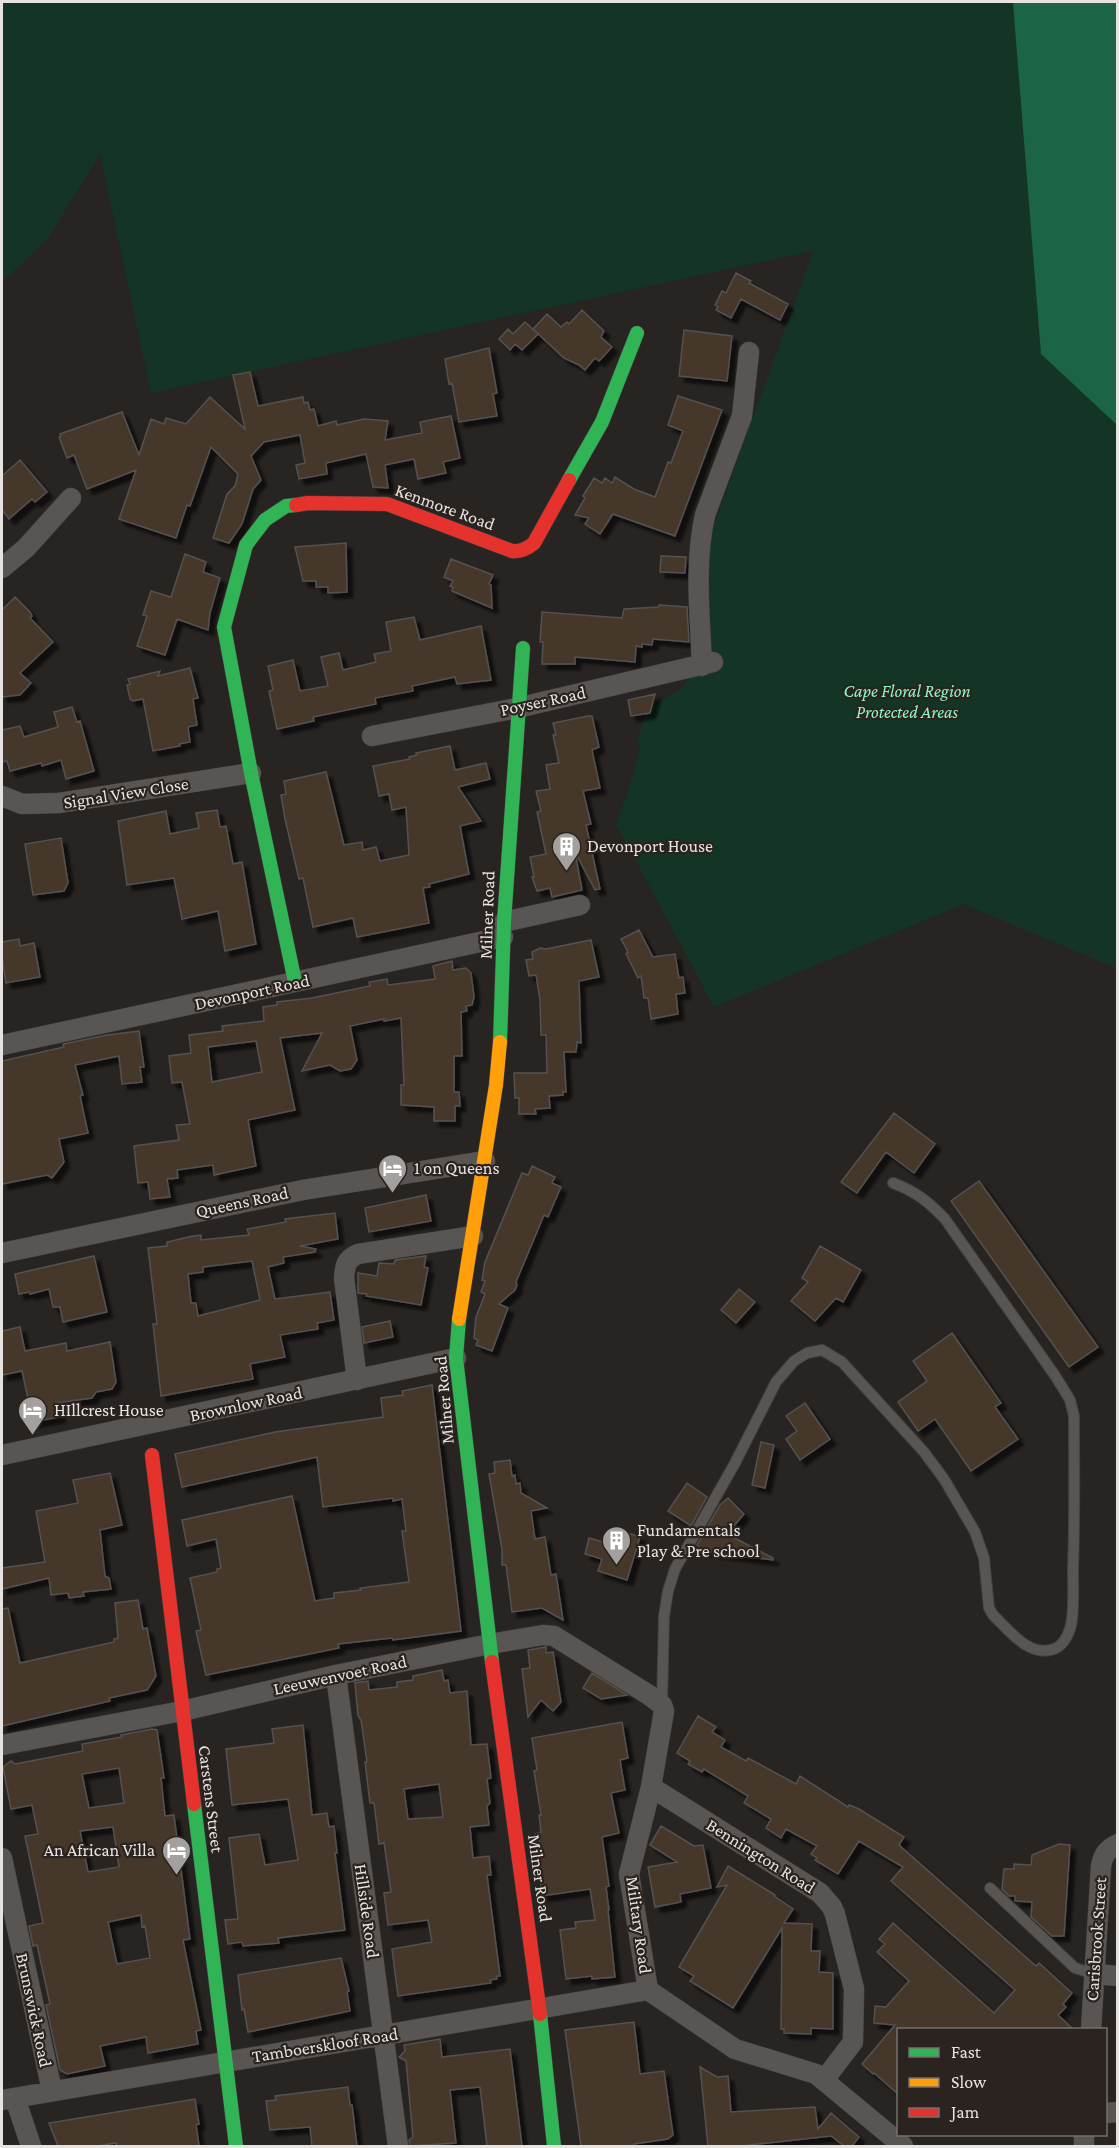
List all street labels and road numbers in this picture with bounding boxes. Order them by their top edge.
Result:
street label: Kenmore Road [392,480,498,535]
street label: Poyser Road [498,682,588,720]
street label: Signal View Close [62,773,190,813]
street label: Milner Road [475,870,499,959]
street label: Devonport Road [193,970,312,1014]
street label: Queens Road [194,1182,291,1222]
street label: Milner Road [430,1355,458,1445]
street label: Brownlow Road [188,1382,305,1426]
street label: Leeuwenvoet Road [272,1651,409,1699]
street label: Carstens Street [194,1744,228,1855]
street label: Bennington Road [703,1815,820,1898]
street label: Milner Road [524,1833,556,1924]
street label: Hillside Road [350,1863,384,1960]
street label: Military Road [622,1875,656,1975]
street label: Carisbrook Street [1082,1875,1110,2002]
street label: Brunswick Road [12,1951,56,2069]
street label: Tamboerskloof Road [250,2023,400,2066]

